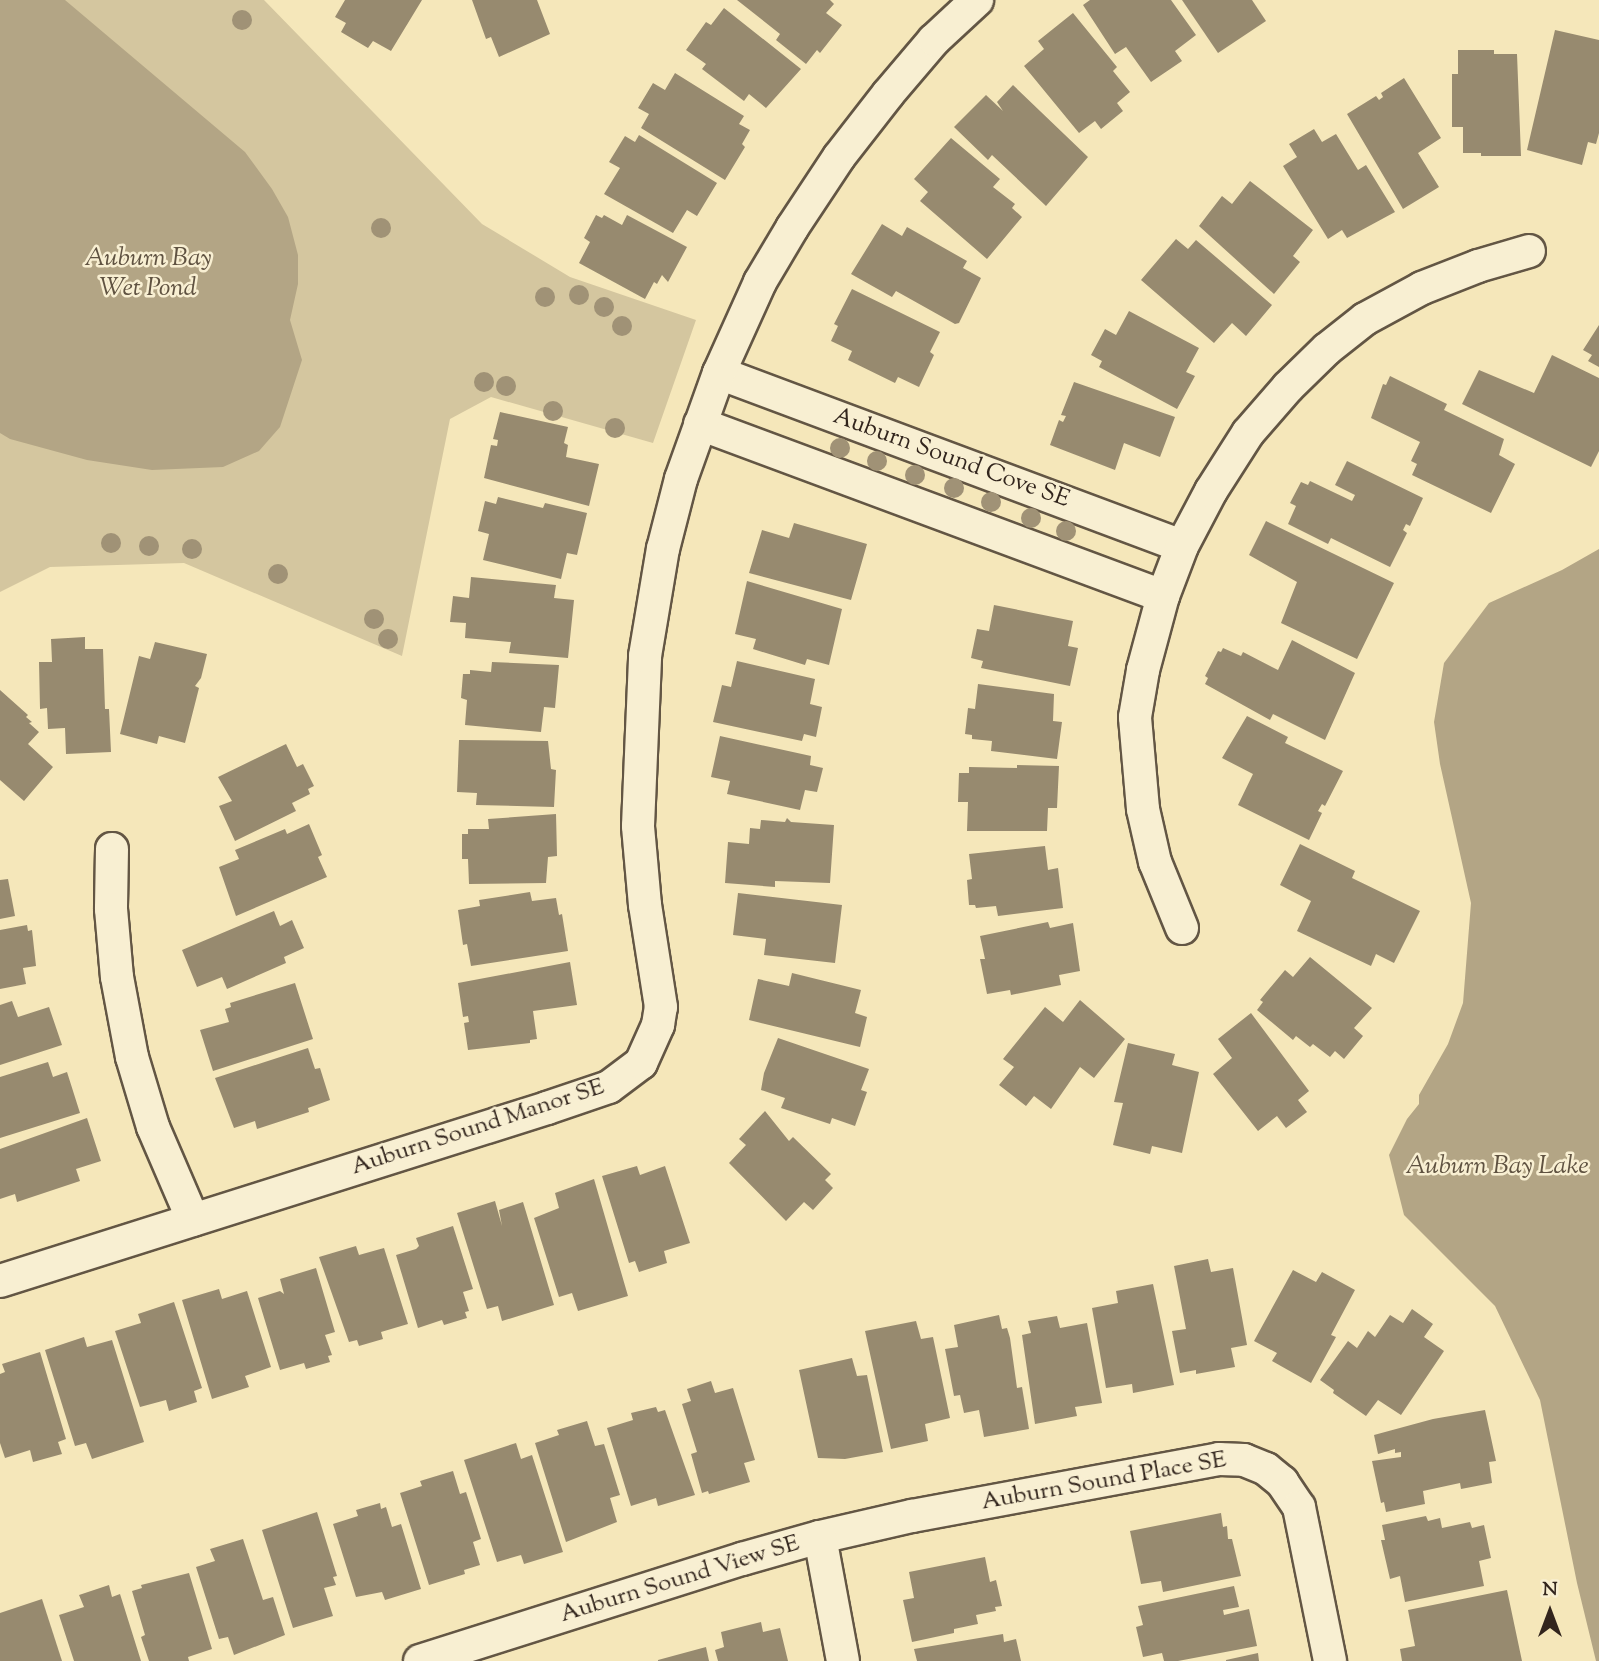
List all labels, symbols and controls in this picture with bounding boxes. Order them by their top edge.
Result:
water label: Auburn Bay Wet Pond [84,243,212,304]
street label: Auburn Sound Cove SE [829,403,1073,515]
street label: Auburn Sound Manor SE [348,1073,608,1183]
water label: Auburn Bay Lake [1405,1151,1589,1183]
street label: Auburn Sound Place SE [979,1446,1229,1518]
street label: Auburn Sound View SE [557,1530,803,1630]
north arrow [1515,1577,1585,1647]
text: N [1542,1577,1558,1604]

